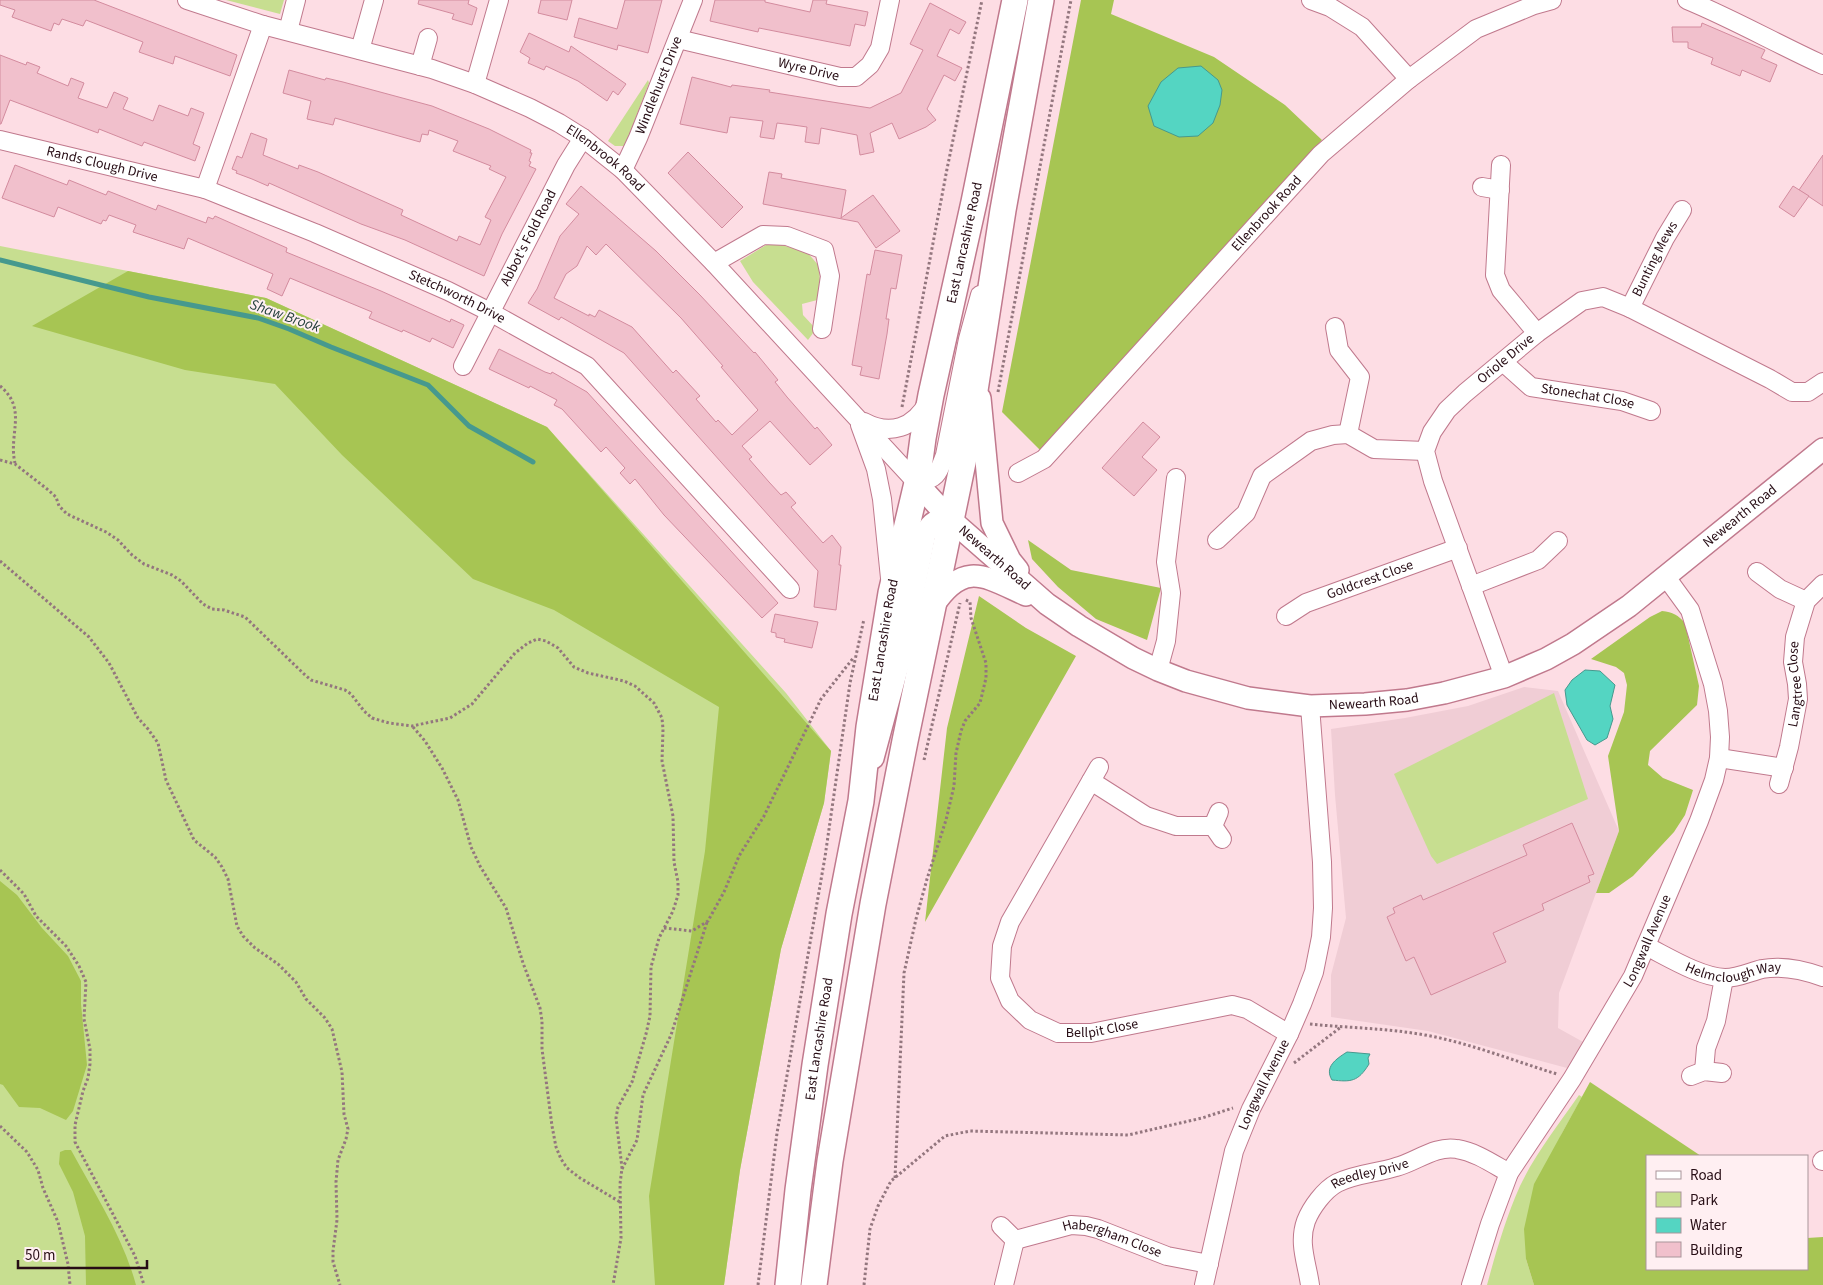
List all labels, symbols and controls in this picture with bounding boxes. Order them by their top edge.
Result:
street label: Windlehurst Drive [630,33,688,137]
street label: Wyre Drive [776,53,841,86]
street label: Ellenbrook Road [562,120,649,196]
street label: Rands Clough Drive [44,141,160,187]
street label: Ellenbrook Road [1227,171,1307,256]
street label: East Lancashire Road [942,180,988,305]
street label: Abbot's Fold Road [496,186,562,289]
street label: Bunting Mews [1627,217,1683,300]
street label: Stetchworth Drive [405,265,509,329]
water label: Shaw Brook [247,294,324,338]
street label: Oriole Drive [1473,329,1539,389]
street label: Stonechat Close [1540,379,1637,415]
street label: Newearth Road [1699,480,1781,552]
street label: Newearth Road [954,521,1035,595]
street label: Goldcrest Close [1324,555,1416,605]
street label: East Lancashire Road [863,577,904,703]
street label: Langtree Close [1783,640,1808,729]
street label: Newearth Road [1329,688,1420,715]
street label: Longwall Avenue [1618,892,1676,991]
street label: Helmclough Way [1682,957,1782,988]
street label: East Lancashire Road [800,976,839,1102]
street label: Bellpit Close [1066,1014,1140,1043]
street label: Longwall Avenue [1233,1036,1295,1133]
street label: Reedley Drive [1327,1153,1412,1194]
legend [1646,1155,1808,1270]
text: Road [1690,1165,1722,1186]
text: Park [1690,1190,1719,1211]
street label: Habergham Close [1060,1215,1165,1263]
text: Water [1690,1215,1727,1236]
scale bar [18,1238,146,1270]
text: Building [1690,1240,1743,1261]
text: 50 m [25,1245,55,1266]

